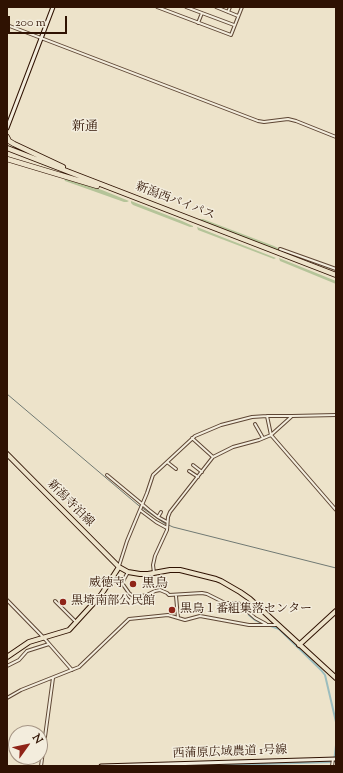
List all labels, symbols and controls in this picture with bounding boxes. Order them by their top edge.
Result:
scale bar [10,8,69,34]
text: 200 m [15,14,46,32]
district label: 新通 [72,120,98,136]
street label: 新潟西バイパス [133,180,217,224]
street label: 新潟寺泊線 [44,478,96,530]
place label: 威徳寺 [89,577,125,591]
district label: 黒鳥 [142,577,168,593]
marker: 威徳寺 [128,579,138,589]
place label: 黒埼南部公民館 [71,595,155,609]
marker: 黒埼南部公民館 [58,597,68,607]
place label: 黒鳥１番組集落センター [180,603,312,617]
marker: 黒鳥１番組集落センター [167,605,177,615]
north arrow [8,725,48,765]
text: N [28,731,46,747]
street label: 西蒲原広域農道 1号線 [172,744,288,762]

